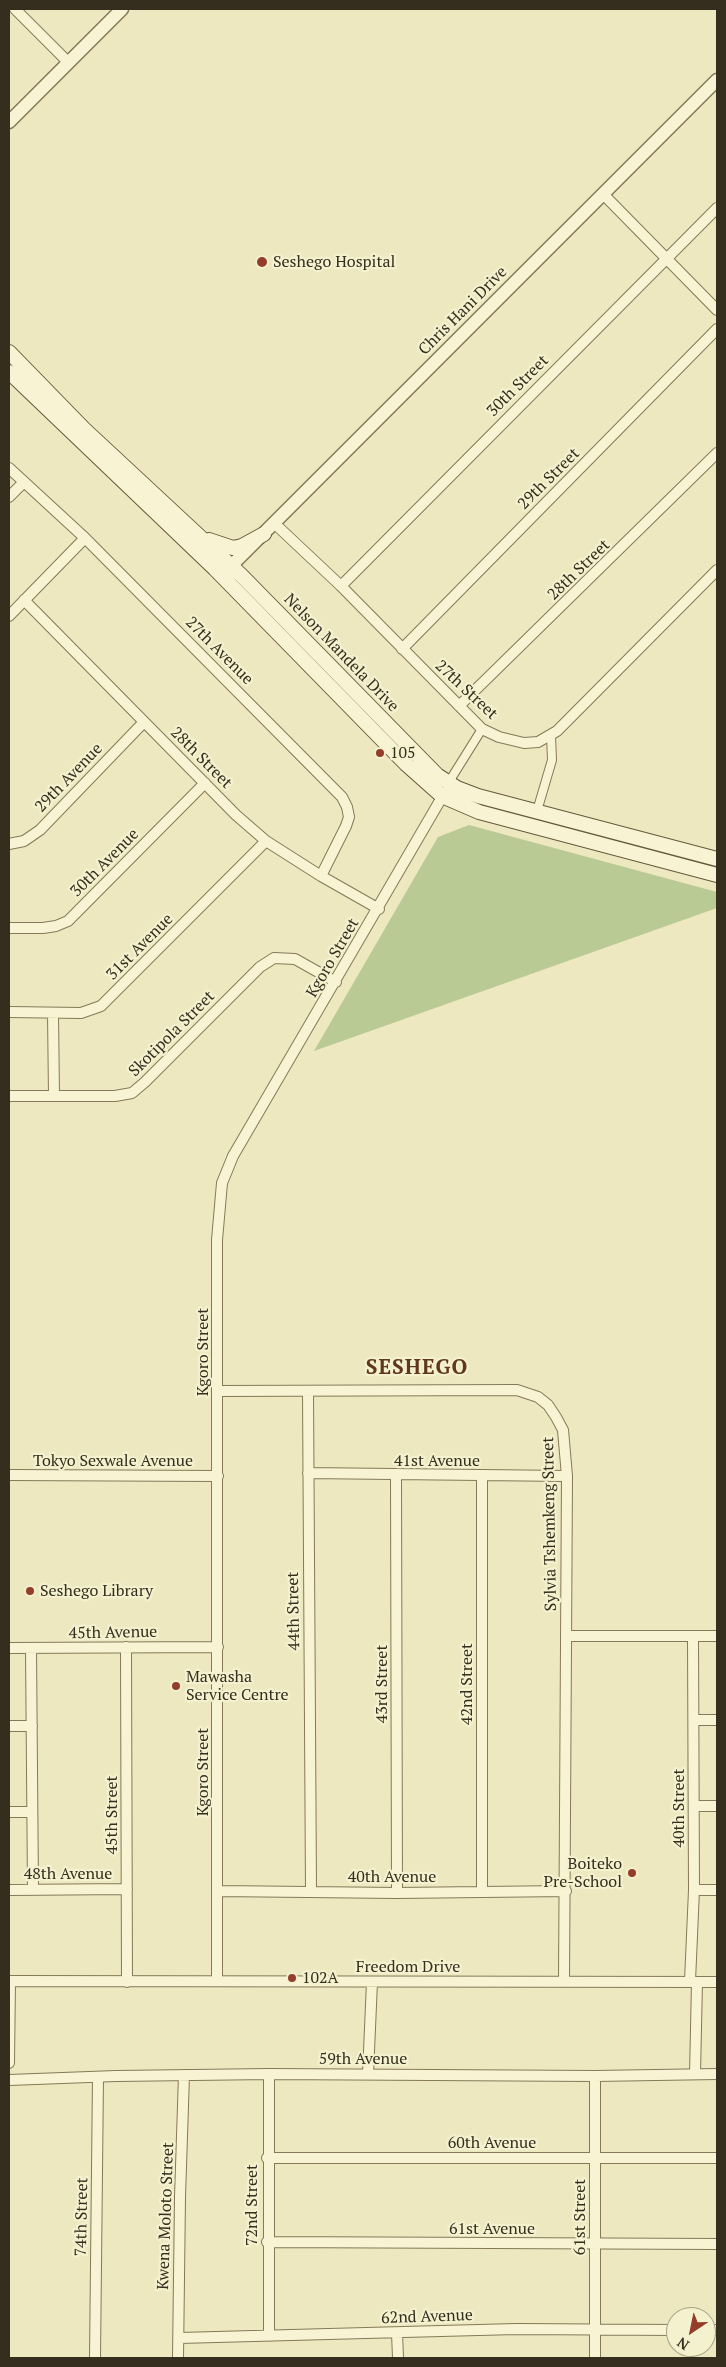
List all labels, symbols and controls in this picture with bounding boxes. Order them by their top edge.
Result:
place label: Seshego Hospital [273,252,395,272]
marker: Seshego Hospital [255,255,269,269]
street label: Chris Hani Drive [415,263,511,359]
street label: 30th Street [483,351,553,421]
street label: 29th Street [514,444,584,514]
street label: 28th Street [544,536,614,604]
street label: Nelson Mandela Drive [280,590,402,716]
street label: 27th Avenue [181,613,257,689]
street label: 27th Street [431,656,501,724]
street label: 28th Street [166,723,236,793]
street label: 29th Avenue [31,739,107,817]
place label: 105 [390,743,416,763]
marker: 105 [374,747,386,759]
street label: 30th Avenue [67,825,143,901]
street label: 31st Avenue [103,910,177,984]
street label: Kgoro Street [303,915,363,1001]
street label: Skotipola Street [125,987,219,1081]
street label: Kgoro Street [193,1308,213,1396]
district label: SESHEGO [365,1355,469,1381]
street label: Sylvia Tshemkeng Street [539,1437,561,1611]
street label: Tokyo Sexwale Avenue [33,1451,193,1471]
street label: 41st Avenue [394,1451,480,1471]
street label: 44th Street [284,1571,304,1651]
place label: Seshego Library [40,1581,153,1601]
marker: Seshego Library [24,1585,36,1597]
street label: 45th Avenue [69,1623,157,1643]
street label: 42nd Street [457,1643,477,1725]
street label: 43rd Street [372,1645,392,1723]
place label: Mawasha Service Centre [186,1667,289,1705]
marker: Mawasha Service Centre [170,1680,182,1692]
street label: Kgoro Street [193,1728,213,1816]
street label: 40th Street [669,1769,689,1847]
street label: 45th Street [102,1776,122,1854]
place label: Boiteko Pre-School [544,1854,622,1892]
street label: 48th Avenue [24,1864,112,1884]
street label: 40th Avenue [348,1867,436,1887]
marker: Boiteko Pre-School [626,1867,638,1879]
street label: Freedom Drive [356,1957,460,1977]
place label: 102A [302,1968,339,1988]
marker: 102A [286,1972,298,1984]
street label: 59th Avenue [319,2049,407,2069]
street label: 60th Avenue [448,2133,536,2153]
street label: Kwena Moloto Street [154,2142,178,2290]
street label: 72nd Street [242,2164,262,2246]
street label: 74th Street [72,2177,92,2257]
street label: 61st Street [570,2179,590,2255]
street label: 61st Avenue [449,2219,535,2239]
street label: 62nd Avenue [381,2306,473,2328]
north arrow [666,2307,716,2357]
text: N [673,2333,693,2355]

